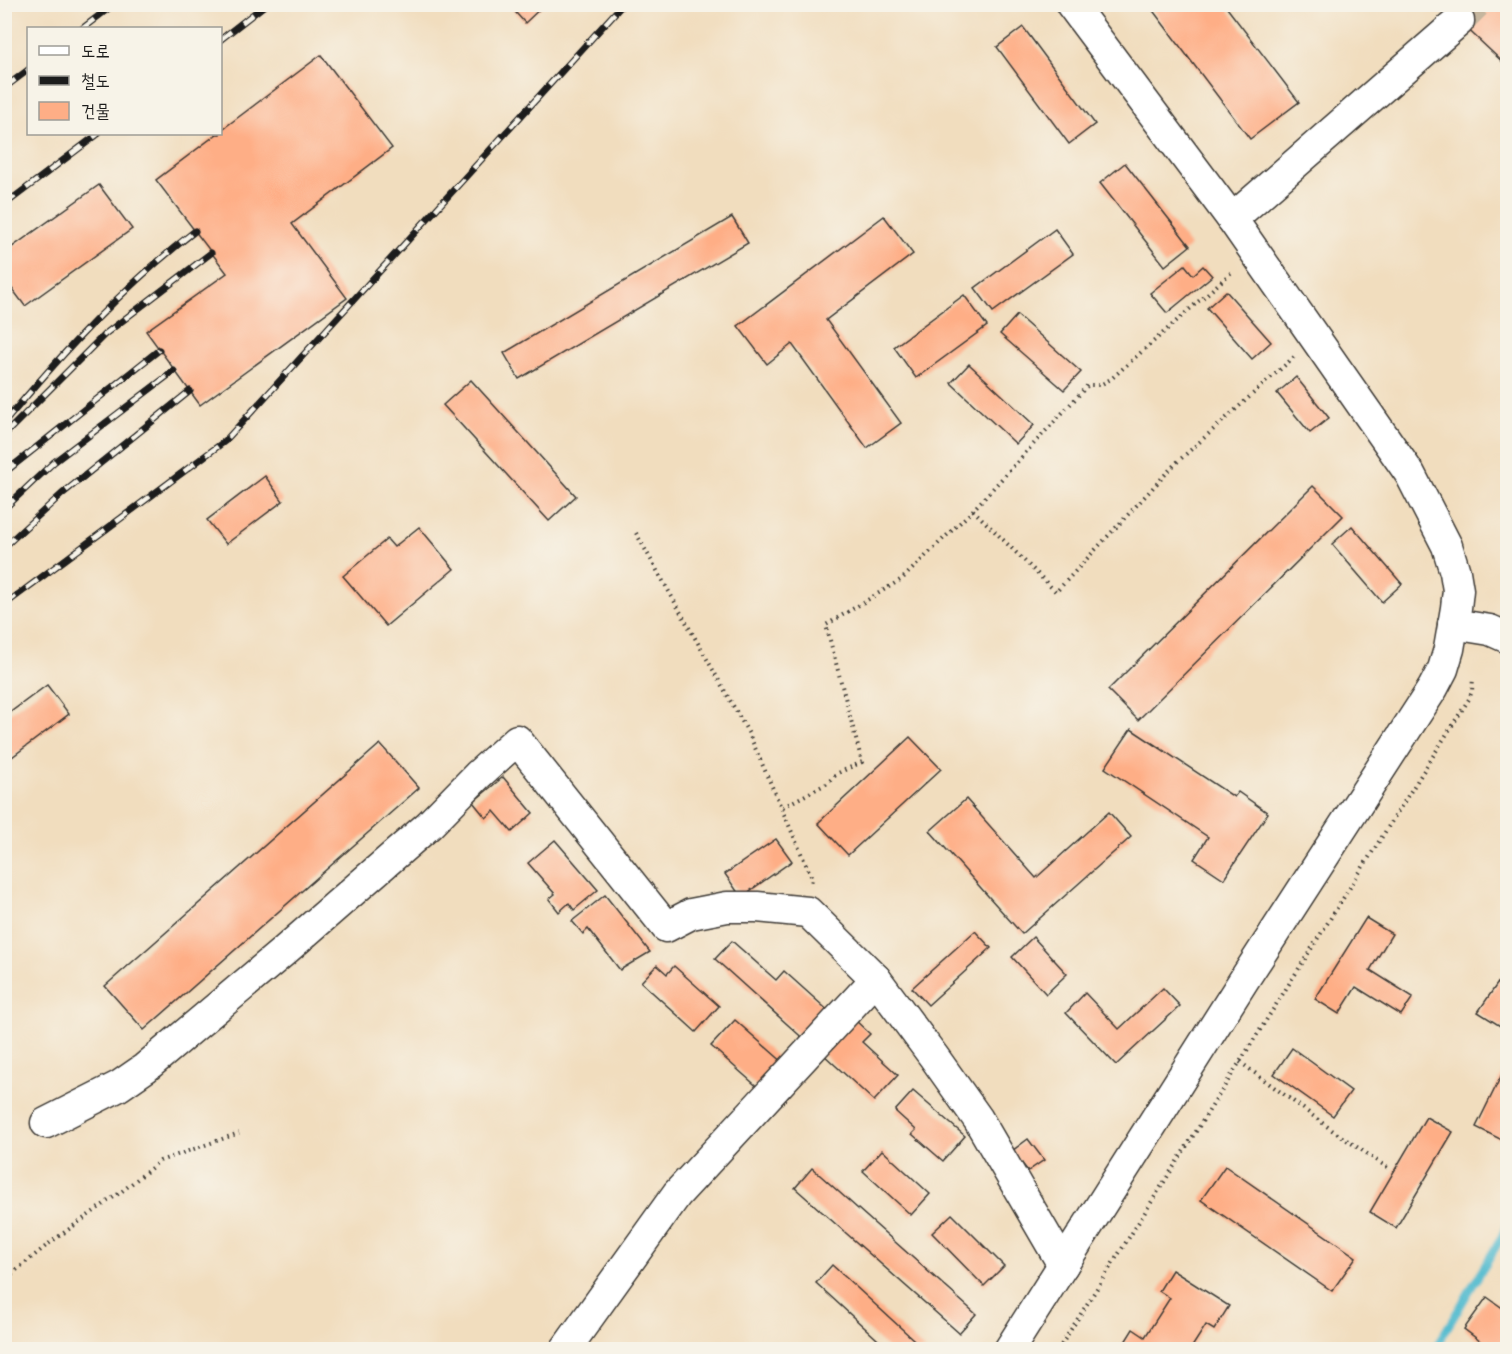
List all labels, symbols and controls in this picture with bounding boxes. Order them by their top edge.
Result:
legend [27,27,222,135]
text: 도로 [81,35,110,67]
text: 철도 [81,65,110,97]
text: 건물 [81,95,110,127]

